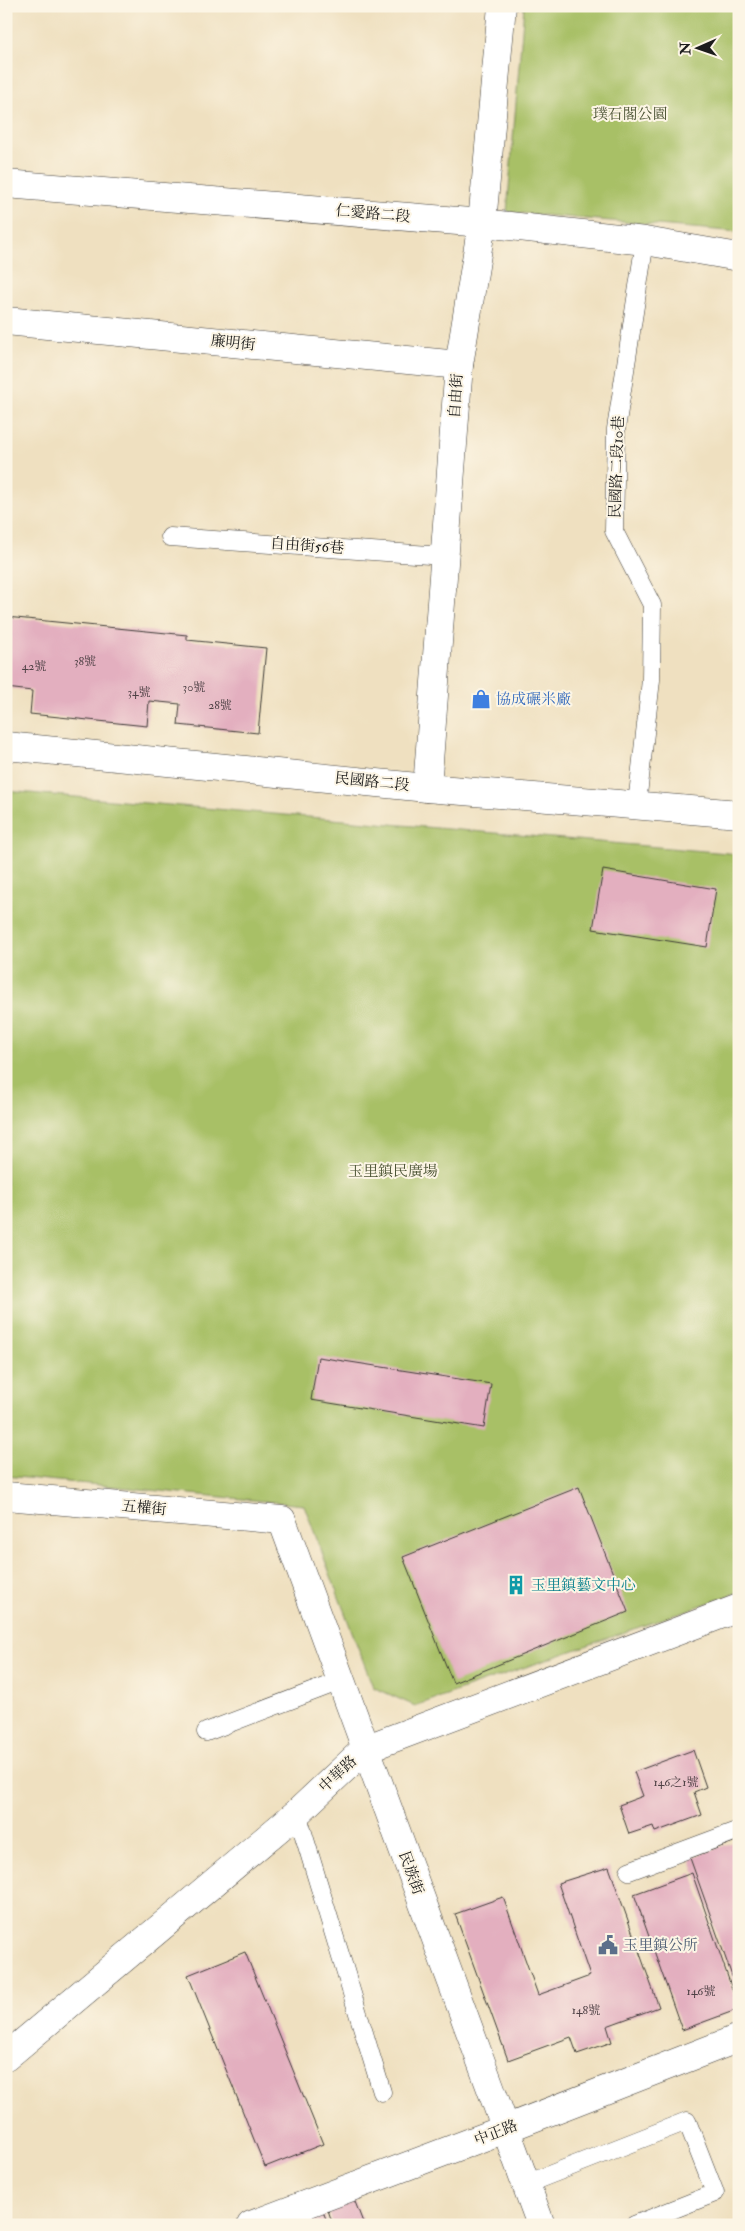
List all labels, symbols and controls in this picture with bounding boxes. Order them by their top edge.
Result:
north arrow [672,22,722,72]
text: N [677,41,694,56]
park label: 璞石閣公園 [592,105,668,124]
street label: 仁愛路二段 [335,201,411,227]
street label: 廉明街 [210,331,256,355]
street label: 自由街 [445,373,467,419]
street label: 民國路二段10巷 [606,415,628,519]
street label: 自由街56巷 [269,534,345,558]
house number: 38號 [74,654,96,669]
house number: 42號 [22,659,46,674]
house number: 30號 [183,680,205,695]
house number: 34號 [127,685,151,700]
shop icon: 協成碾米廠 [470,688,492,710]
place label: 協成碾米廠 [496,690,571,709]
house number: 28號 [208,698,232,713]
street label: 民國路二段 [334,769,410,795]
park label: 玉里鎮民廣場 [348,1162,438,1181]
street label: 五權街 [121,1497,167,1519]
building icon: 玉里鎮藝文中心 [505,1574,527,1596]
place label: 玉里鎮藝文中心 [531,1576,636,1595]
street label: 中華路 [315,1752,361,1796]
house number: 146之1號 [653,1775,699,1790]
street label: 民族街 [394,1849,428,1897]
public building icon: 玉里鎮公所 [597,1934,619,1956]
place label: 玉里鎮公所 [623,1936,698,1955]
house number: 146號 [687,1984,715,1999]
house number: 148號 [572,2003,600,2018]
street label: 中正路 [472,2116,520,2150]

